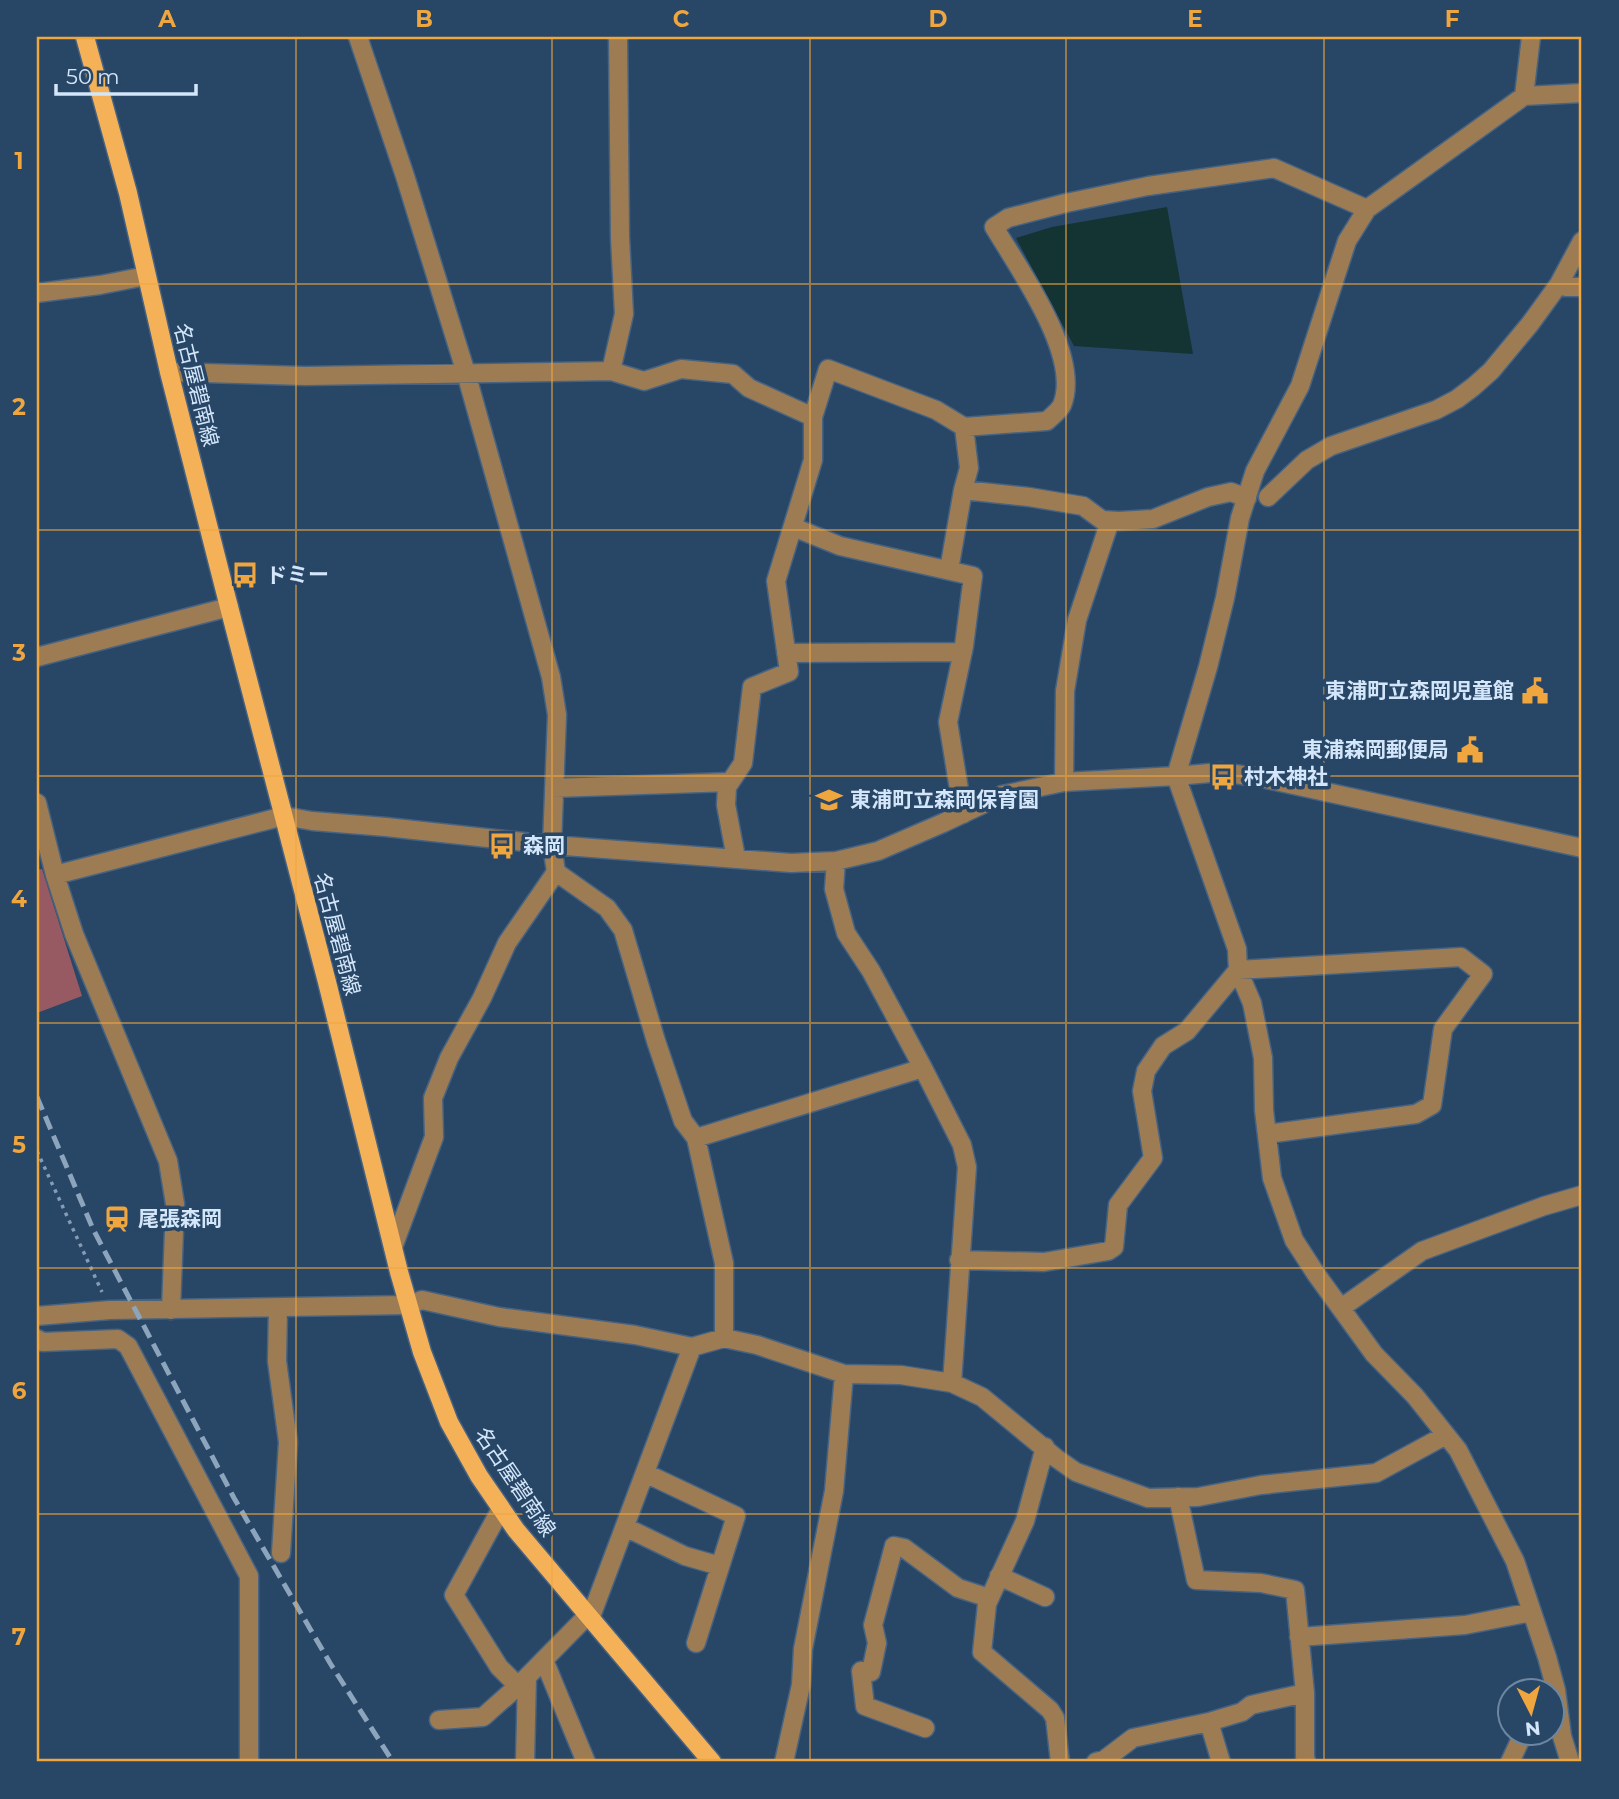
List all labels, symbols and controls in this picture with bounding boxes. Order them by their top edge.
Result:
text: A [157,5,176,33]
text: B [415,5,433,33]
text: C [673,5,690,33]
text: D [929,5,948,33]
text: E [1187,5,1203,33]
text: F [1445,5,1460,33]
scale bar [56,52,196,96]
text: 50 m [66,64,120,89]
text: 1 [14,147,24,175]
street label: 名古屋碧南線 [169,321,224,449]
text: 2 [12,393,26,421]
bus stop icon: ドミー [230,560,260,590]
place label: ドミー [266,562,329,587]
text: 3 [11,639,26,667]
public building icon: 東浦町立森岡児童館 [1520,676,1550,706]
place label: 東浦町立森岡児童館 [1325,678,1514,703]
public building icon: 東浦森岡郵便局 [1455,735,1485,765]
place label: 東浦森岡郵便局 [1302,737,1449,762]
bus stop icon: 村木神社 [1208,762,1238,792]
place label: 村木神社 [1244,764,1328,789]
school or university icon: 東浦町立森岡保育園 [814,785,844,815]
place label: 東浦町立森岡保育園 [850,787,1039,812]
bus stop icon: 森岡 [487,831,517,861]
place label: 森岡 [523,833,565,858]
street label: 名古屋碧南線 [309,870,366,998]
text: 4 [11,885,27,913]
text: 5 [12,1131,26,1159]
station icon: 尾張森岡 [102,1204,132,1234]
place label: 尾張森岡 [138,1206,222,1231]
text: 6 [12,1377,27,1405]
street label: 名古屋碧南線 [470,1423,561,1541]
text: 7 [12,1623,26,1651]
north arrow [1496,1676,1566,1746]
text: N [1524,1716,1542,1741]

